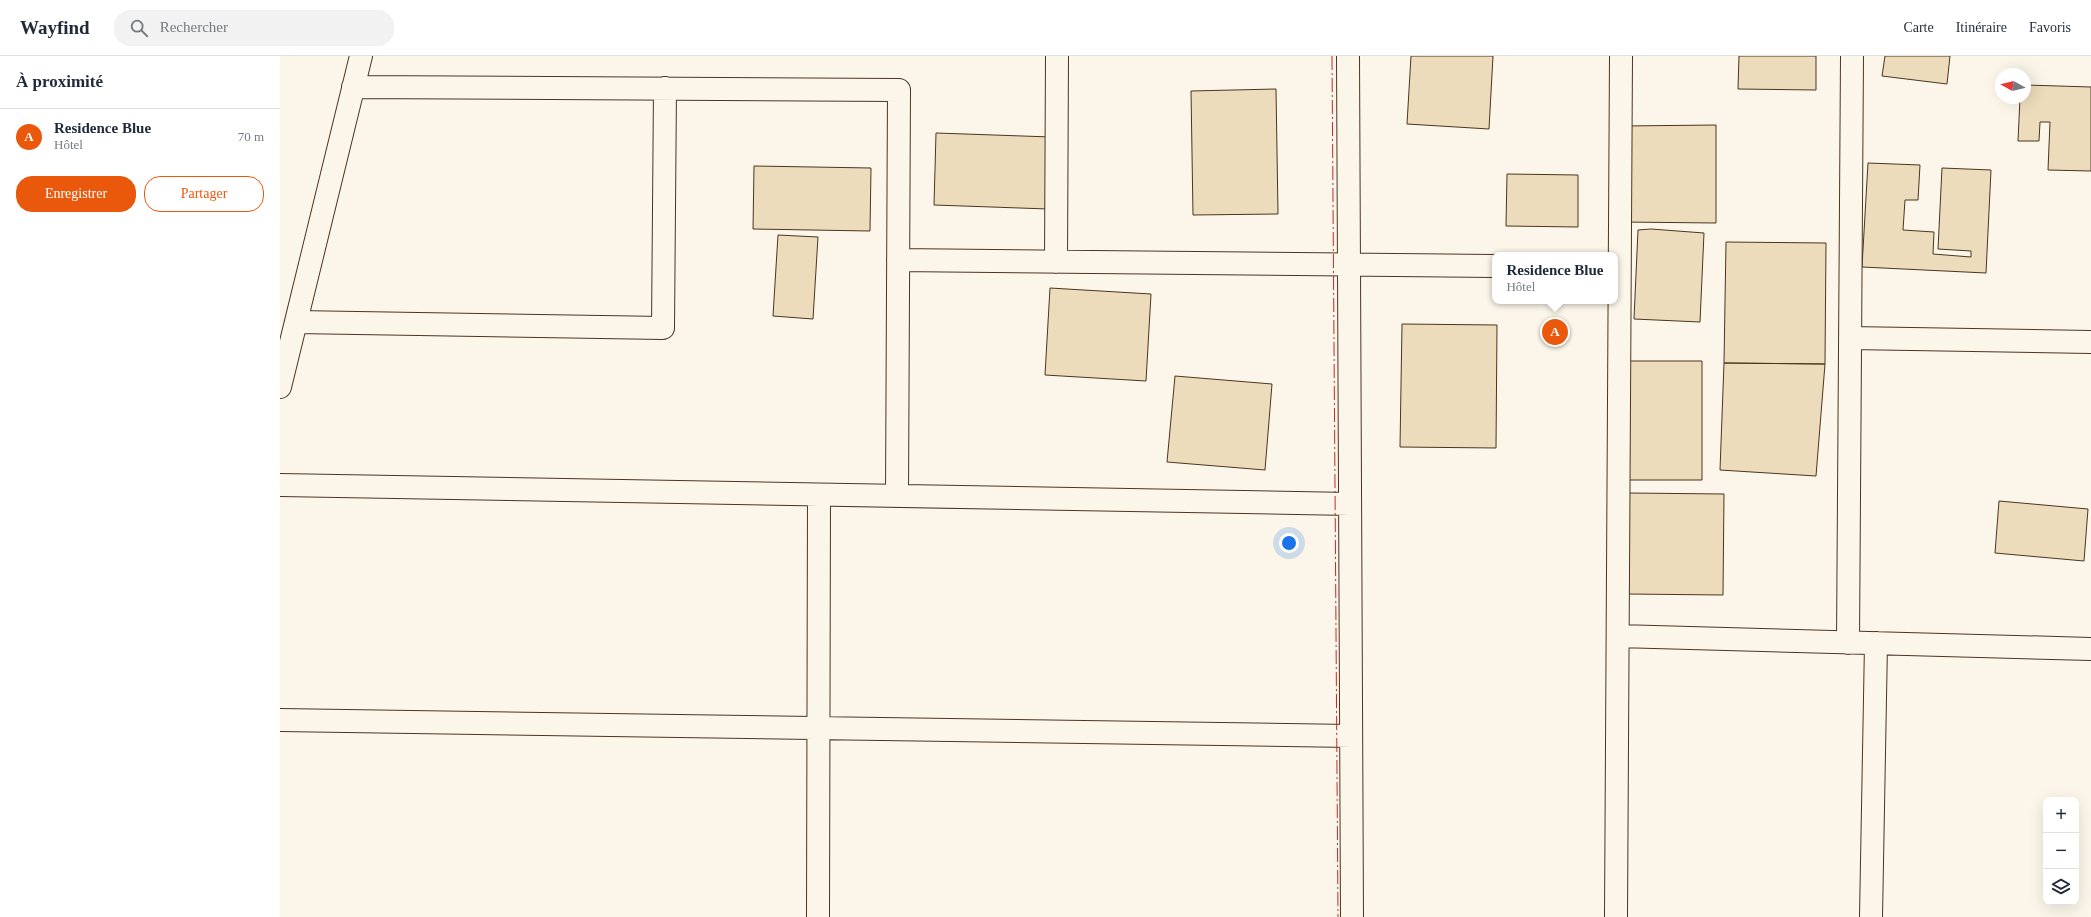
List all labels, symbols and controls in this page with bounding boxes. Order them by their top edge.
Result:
search box [114,10,394,46]
text: Wayfind [20,17,90,38]
icon: search [128,17,150,39]
text: Rechercher [160,19,228,35]
text: Carte [1903,20,1934,35]
text: Itinéraire [1956,20,2007,35]
text: Favoris [2029,20,2071,35]
north arrow [1995,68,2031,104]
text: À proximité [16,72,103,91]
text: Residence Blue [54,120,151,136]
text: A [24,129,34,144]
text: 70 m [238,129,264,144]
text: Hôtel [54,137,83,152]
button: Enregistrer [16,176,136,212]
button: Partager [144,176,264,212]
popup [1492,252,1618,304]
text: Residence Blue [1506,262,1604,278]
text: Hôtel [1506,279,1535,294]
pin: A [1542,317,1568,347]
your location [1279,533,1299,553]
map controls [2043,797,2079,905]
button: + [2043,797,2079,833]
button: − [2043,833,2079,869]
button: layers [2043,869,2079,905]

